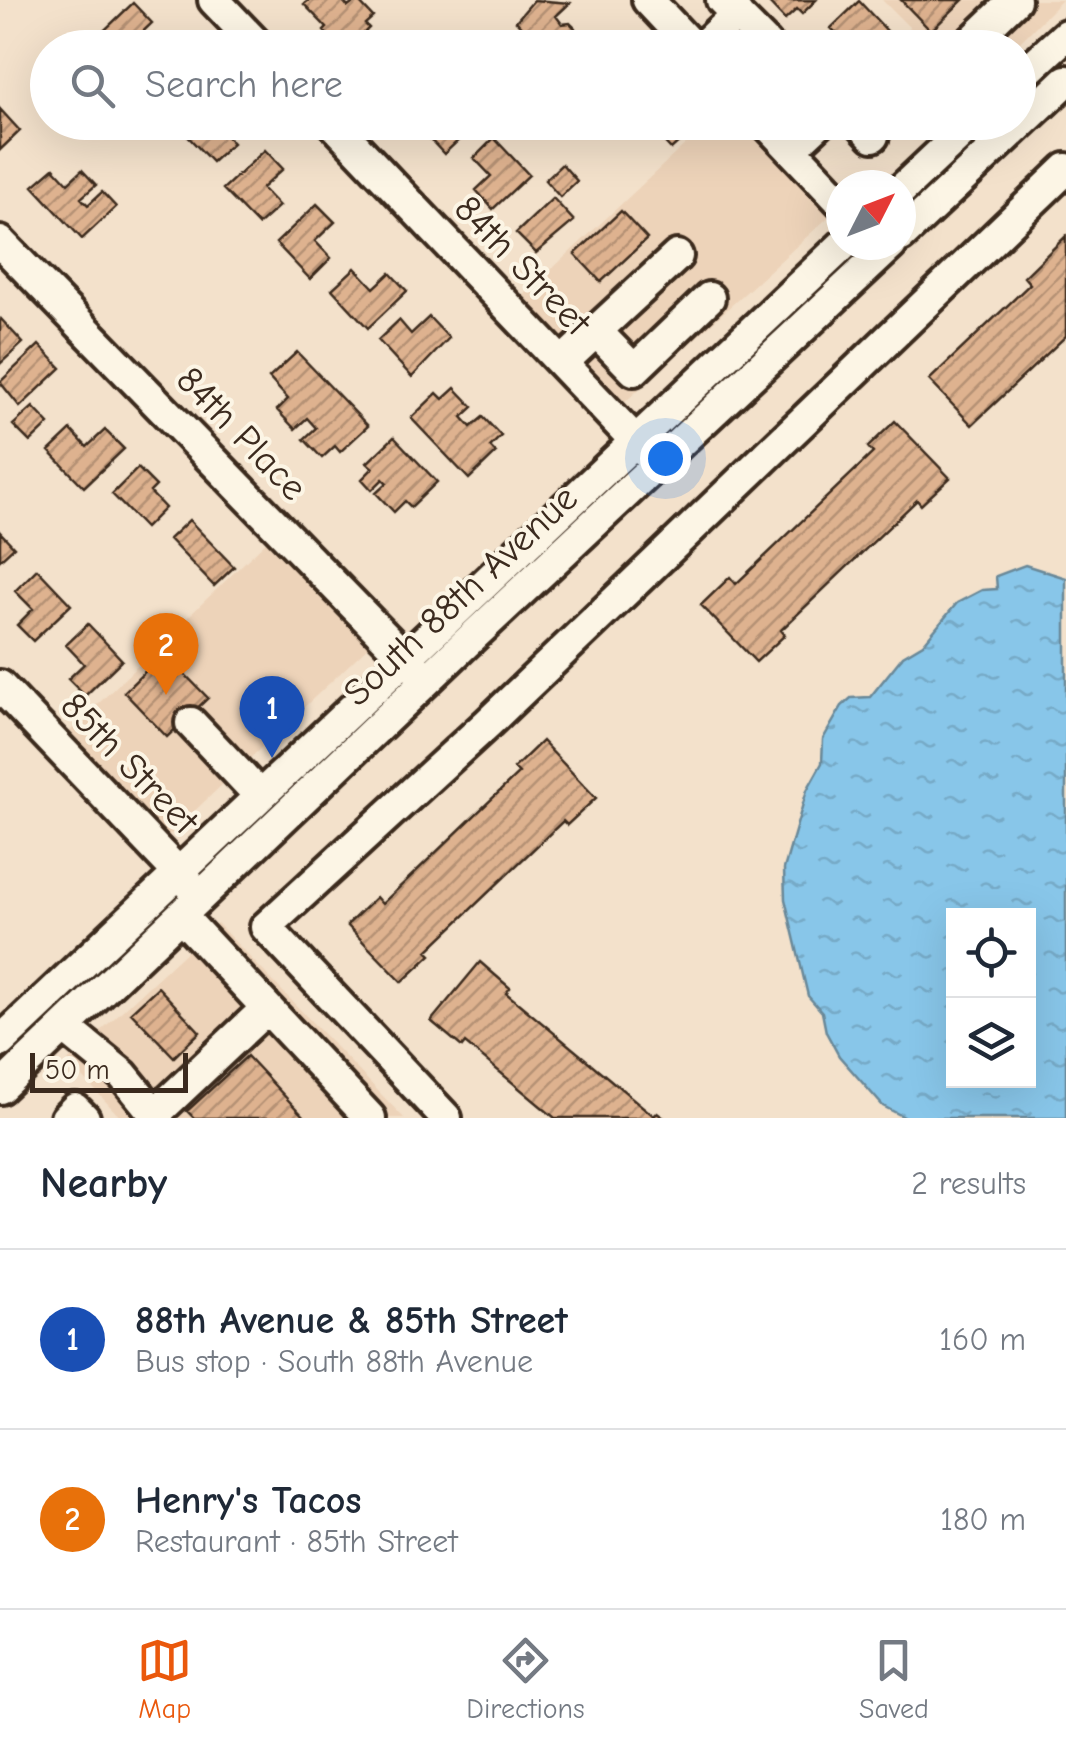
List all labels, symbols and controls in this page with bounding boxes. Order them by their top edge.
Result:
search box [30,30,1036,140]
icon: search [65,58,120,113]
text: Search here [145,63,343,107]
north arrow [826,170,916,260]
street label: 84th Street [445,187,600,345]
street label: 84th Place [167,358,316,510]
your location [640,433,691,484]
street label: South 88th Avenue [335,476,587,715]
pin: 2 [134,612,198,695]
pin: 1 [240,676,304,758]
street label: 85th Street [51,684,208,844]
map controls [946,908,1036,1088]
button: locate [946,908,1036,998]
button: layers [946,998,1036,1088]
scale bar [30,1048,188,1092]
text: 50 m [45,1054,110,1086]
text: Nearby [40,1159,167,1208]
text: 2 results [911,1165,1026,1202]
text: 88th Avenue & 85th Street [135,1299,568,1343]
text: 1 [66,1321,79,1358]
text: 160 m [939,1321,1026,1358]
text: Bus stop · South 88th Avenue [135,1343,533,1380]
text: Henry's Tacos [135,1479,361,1523]
text: 2 [65,1501,80,1538]
text: 180 m [940,1501,1026,1538]
text: Restaurant · 85th Street [135,1523,458,1560]
tab: Map [137,1633,192,1725]
tab: Directions [466,1633,585,1725]
tab: Saved [859,1633,929,1725]

